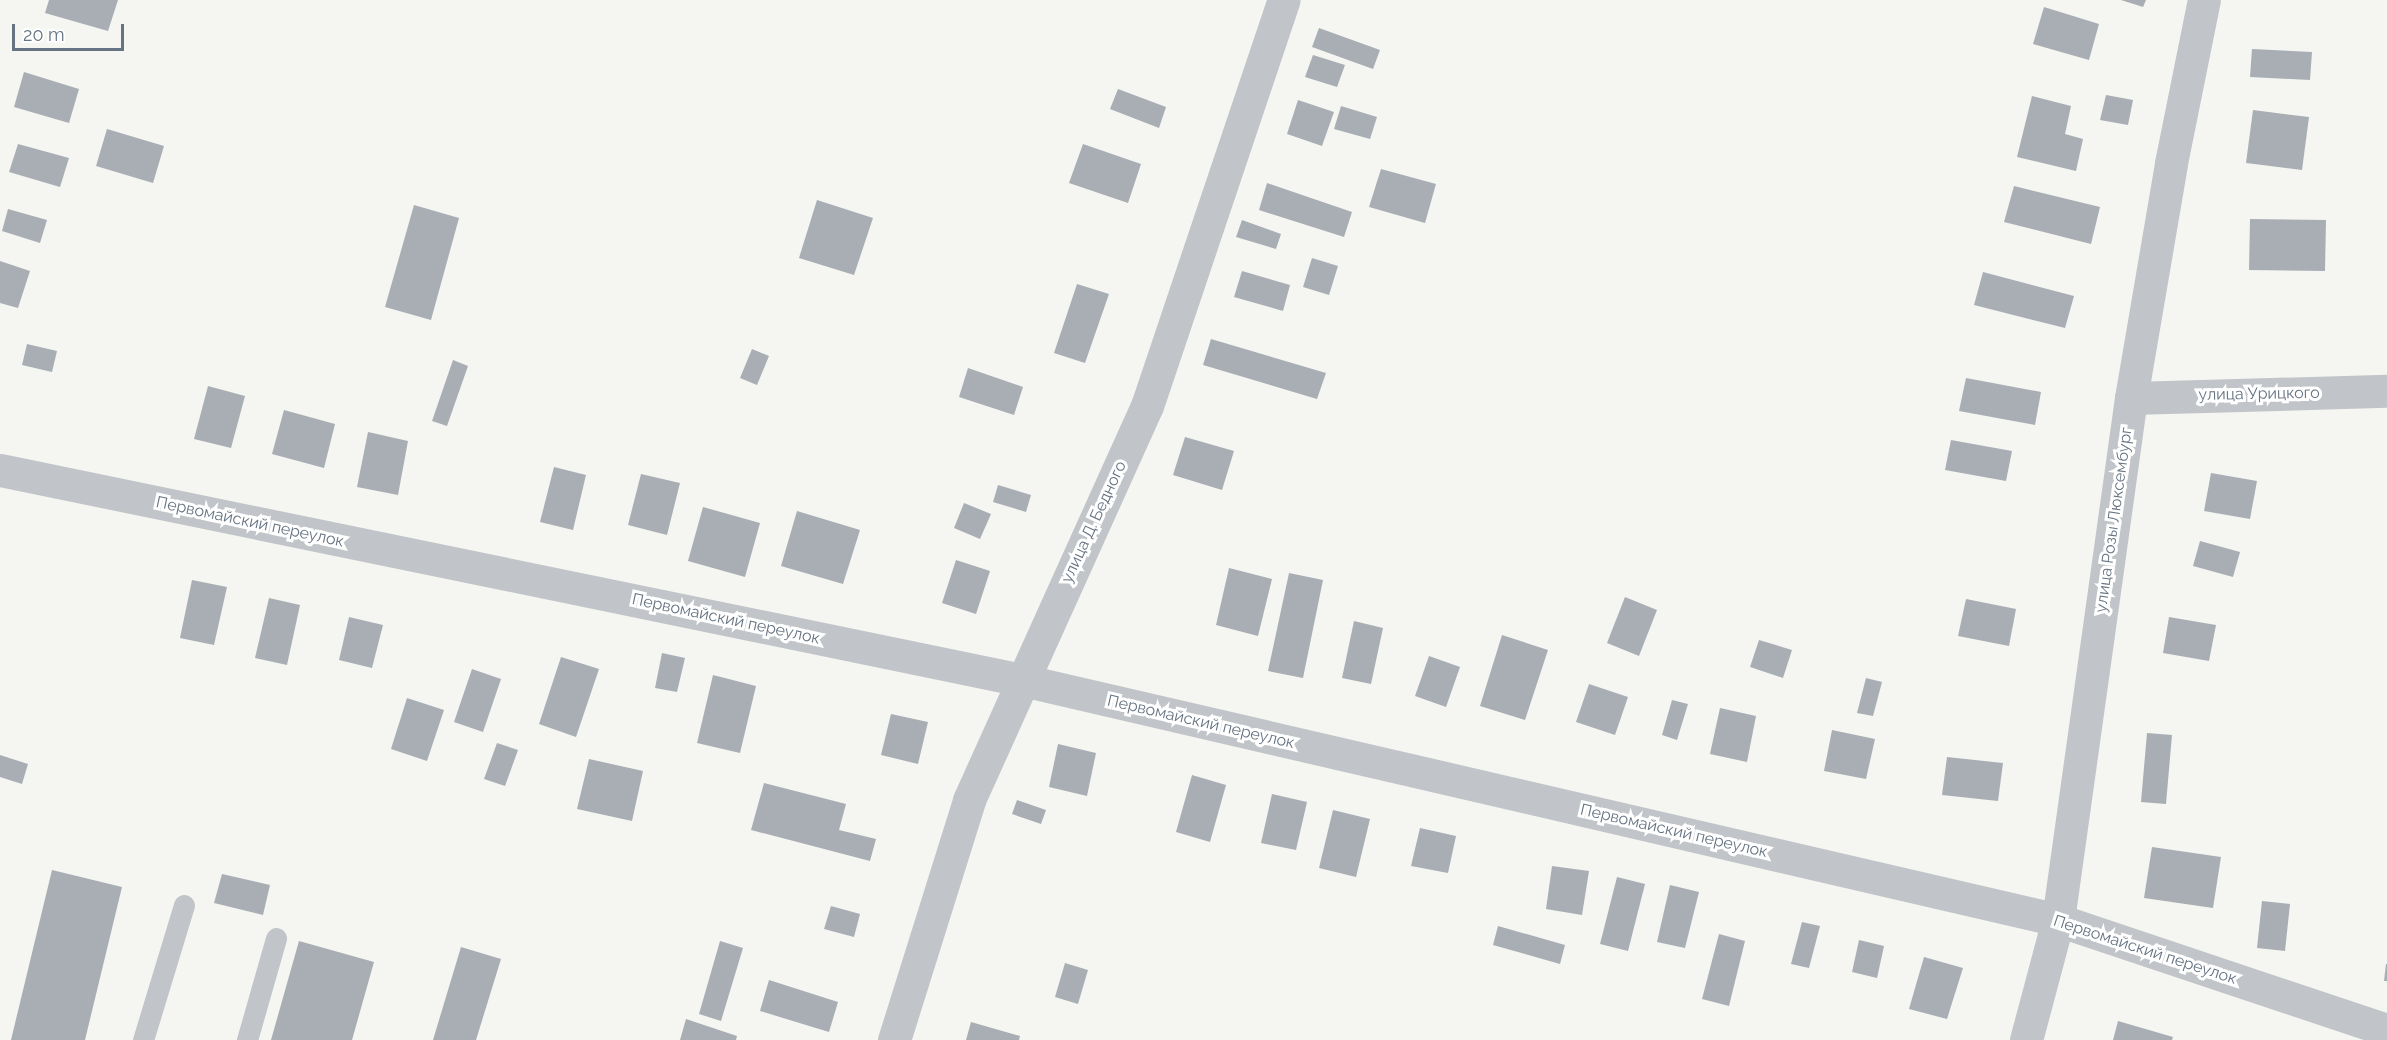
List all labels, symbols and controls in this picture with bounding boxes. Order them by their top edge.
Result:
scale bar [15,12,128,50]
text: 20 m [23,24,65,45]
street label: улица Урицкого [2198,383,2320,405]
street label: улица Розы Люксембург [2091,426,2137,614]
street label: улица Д. Бедного [1057,458,1131,586]
street label: Первомайский переулок [154,493,346,551]
street label: Первомайский переулок [630,590,822,648]
street label: Первомайский переулок [1106,691,1296,753]
street label: Первомайский переулок [1579,800,1769,862]
street label: Первомайский переулок [2051,911,2239,989]

